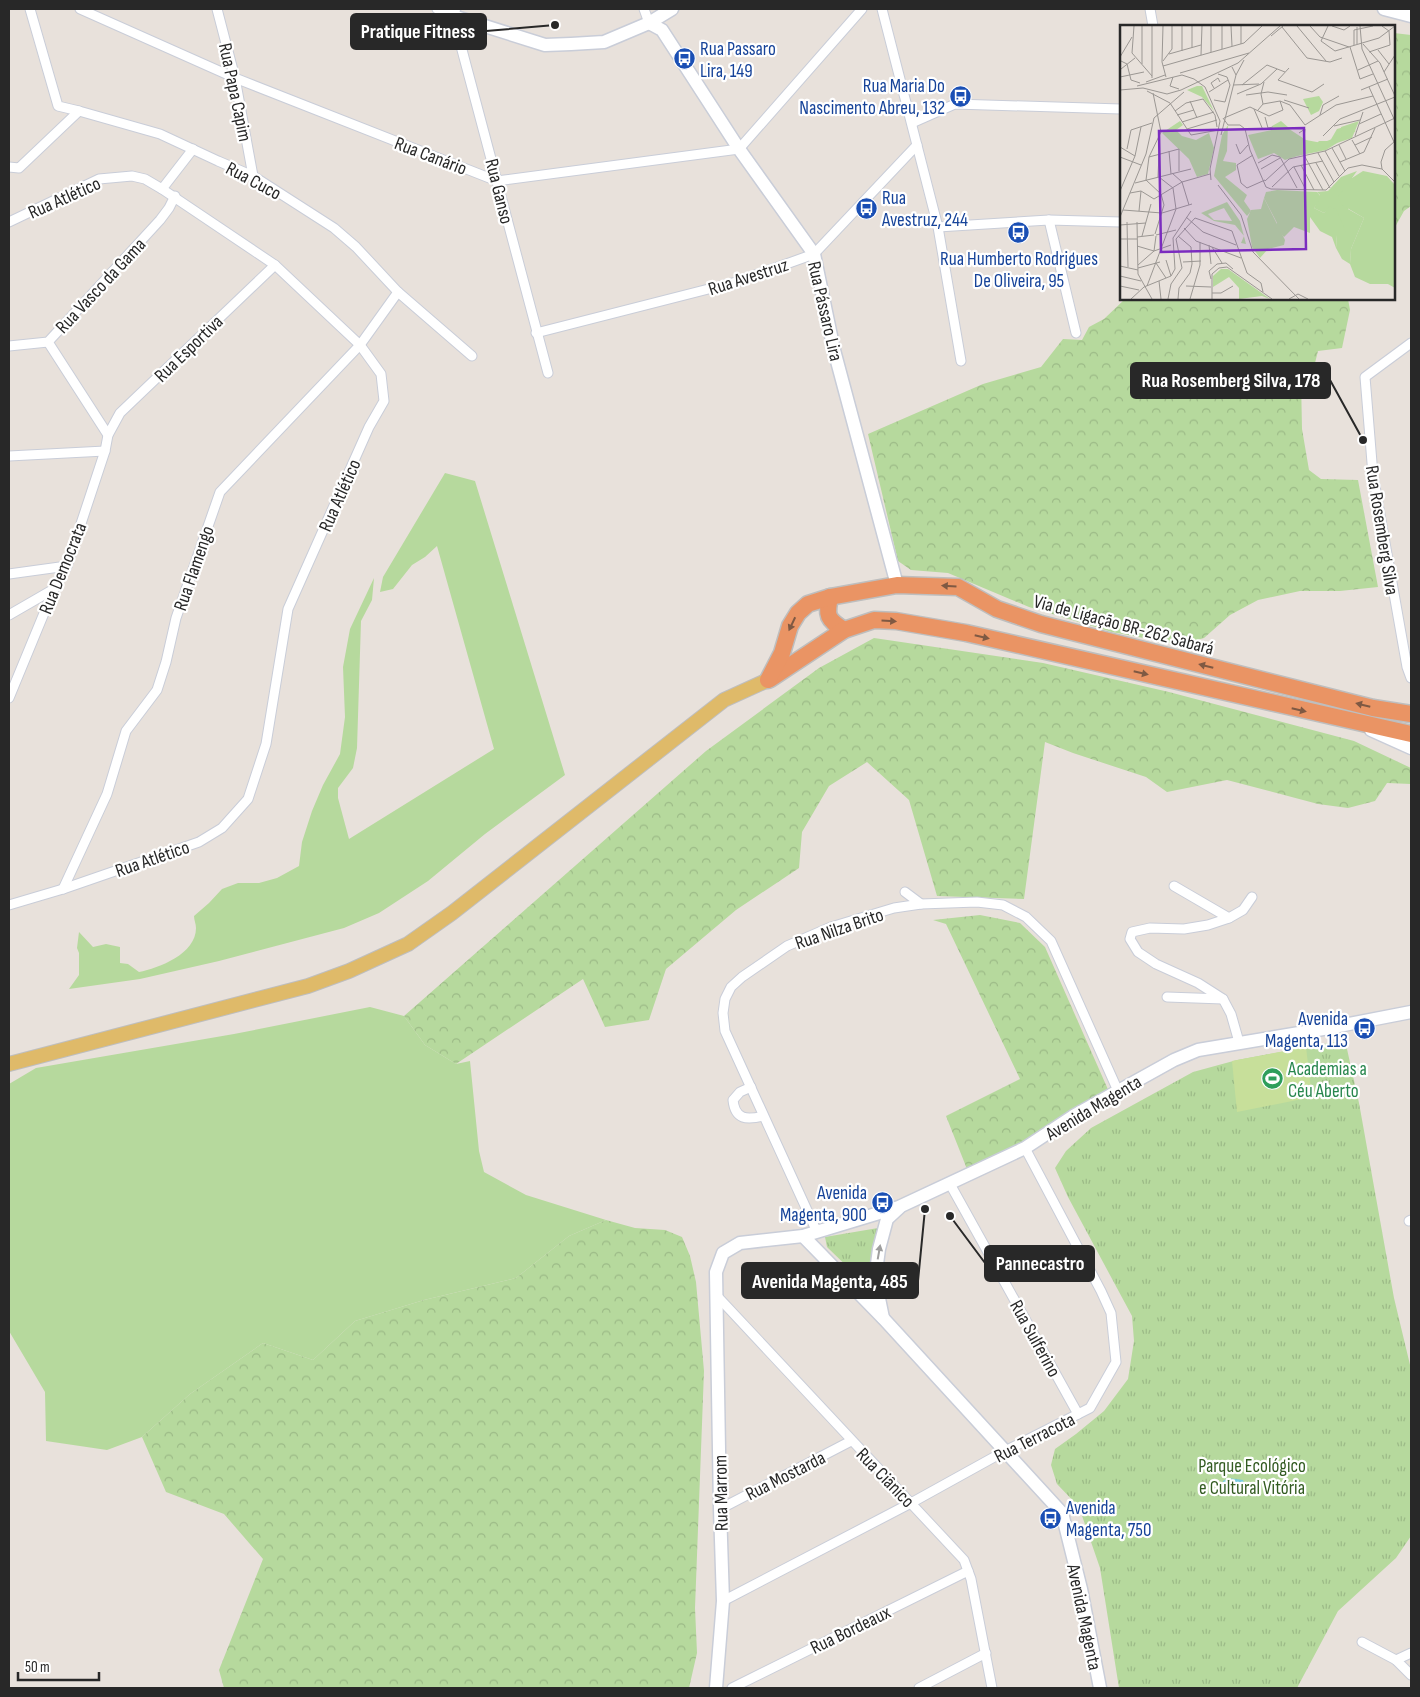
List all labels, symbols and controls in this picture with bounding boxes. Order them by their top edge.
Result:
callout: Pratique Fitness [351,14,486,49]
text: Pratique Fitness [361,20,476,44]
inset map [1120,25,1395,300]
place label: Rua Passaro Lira, 149 [700,38,776,83]
street label: Rua Papa Capim [213,41,256,144]
bus stop icon: Rua Passaro Lira, 149 [672,47,696,71]
place label: Rua Maria Do Nascimento Abreu, 132 [799,75,945,120]
bus stop icon: Rua Maria Do Nascimento Abreu, 132 [949,84,973,108]
street label: Rua Canário [391,132,470,181]
street label: Rua Ganso [479,156,518,226]
street label: Rua Cuco [222,157,285,205]
street label: Rua Atlético [25,172,104,225]
place label: Rua Avestruz, 244 [881,187,968,232]
bus stop icon: Rua Avestruz, 244 [854,196,878,220]
bus stop icon: Rua Humberto Rodrigues De Oliveira, 95 [1007,220,1031,244]
street label: Rua Vasco da Gama [51,234,151,339]
place label: Rua Humberto Rodrigues De Oliveira, 95 [940,248,1098,293]
street label: Rua Avestruz [706,254,791,301]
street label: Rua Pássaro Lira [802,259,847,364]
street label: Rua Esportiva [150,311,228,388]
callout: Rua Rosemberg Silva, 178 [1131,363,1330,398]
text: Rua Rosemberg Silva, 178 [1141,369,1321,393]
street label: Rua Atlético [314,456,367,535]
street label: Rua Rosemberg Silva [1360,464,1403,597]
street label: Rua Democrata [35,519,92,618]
street label: Rua Flamengo [169,523,220,614]
one-way arrow [940,582,956,590]
street label: Via de Ligação BR-262 Sabará [1031,590,1216,661]
one-way arrow [788,617,796,631]
one-way arrow [881,617,897,625]
one-way arrow [975,633,990,641]
one-way arrow [1198,662,1213,670]
one-way arrow [1133,669,1148,677]
one-way arrow [1356,701,1371,709]
one-way arrow [1292,706,1307,714]
street label: Rua Atlético [112,836,193,883]
street label: Rua Nilza Brito [792,904,887,955]
place label: Avenida Magenta, 113 [1265,1008,1348,1053]
bus stop icon: Avenida Magenta, 113 [1352,1017,1376,1041]
place label: Academias a Céu Aberto [1287,1058,1367,1103]
sports icon: Academias a Céu Aberto [1260,1067,1284,1091]
street label: Avenida Magenta [1041,1071,1146,1146]
place label: Avenida Magenta, 900 [780,1182,867,1227]
bus stop icon: Avenida Magenta, 900 [871,1191,895,1215]
one-way arrow [876,1244,884,1260]
callout: Pannecastro [985,1246,1094,1281]
text: Pannecastro [996,1252,1084,1276]
callout: Avenida Magenta, 485 [742,1263,918,1298]
text: Avenida Magenta, 485 [751,1270,908,1294]
street label: Rua Sulferino [1004,1296,1065,1381]
street label: Rua Terracota [990,1408,1079,1468]
street label: Rua Ciânico [851,1443,919,1513]
street label: Rua Mostarda [742,1446,829,1506]
street label: Rua Marrom [709,1455,734,1531]
park label: Parque Ecológico e Cultural Vitória [1198,1455,1306,1500]
place label: Avenida Magenta, 750 [1065,1497,1151,1542]
bus stop icon: Avenida Magenta, 750 [1038,1506,1062,1530]
street label: Avenida Magenta [1061,1561,1106,1672]
street label: Rua Bordeaux [807,1601,895,1660]
scale bar [18,1650,99,1682]
text: 50 m [25,1658,50,1677]

